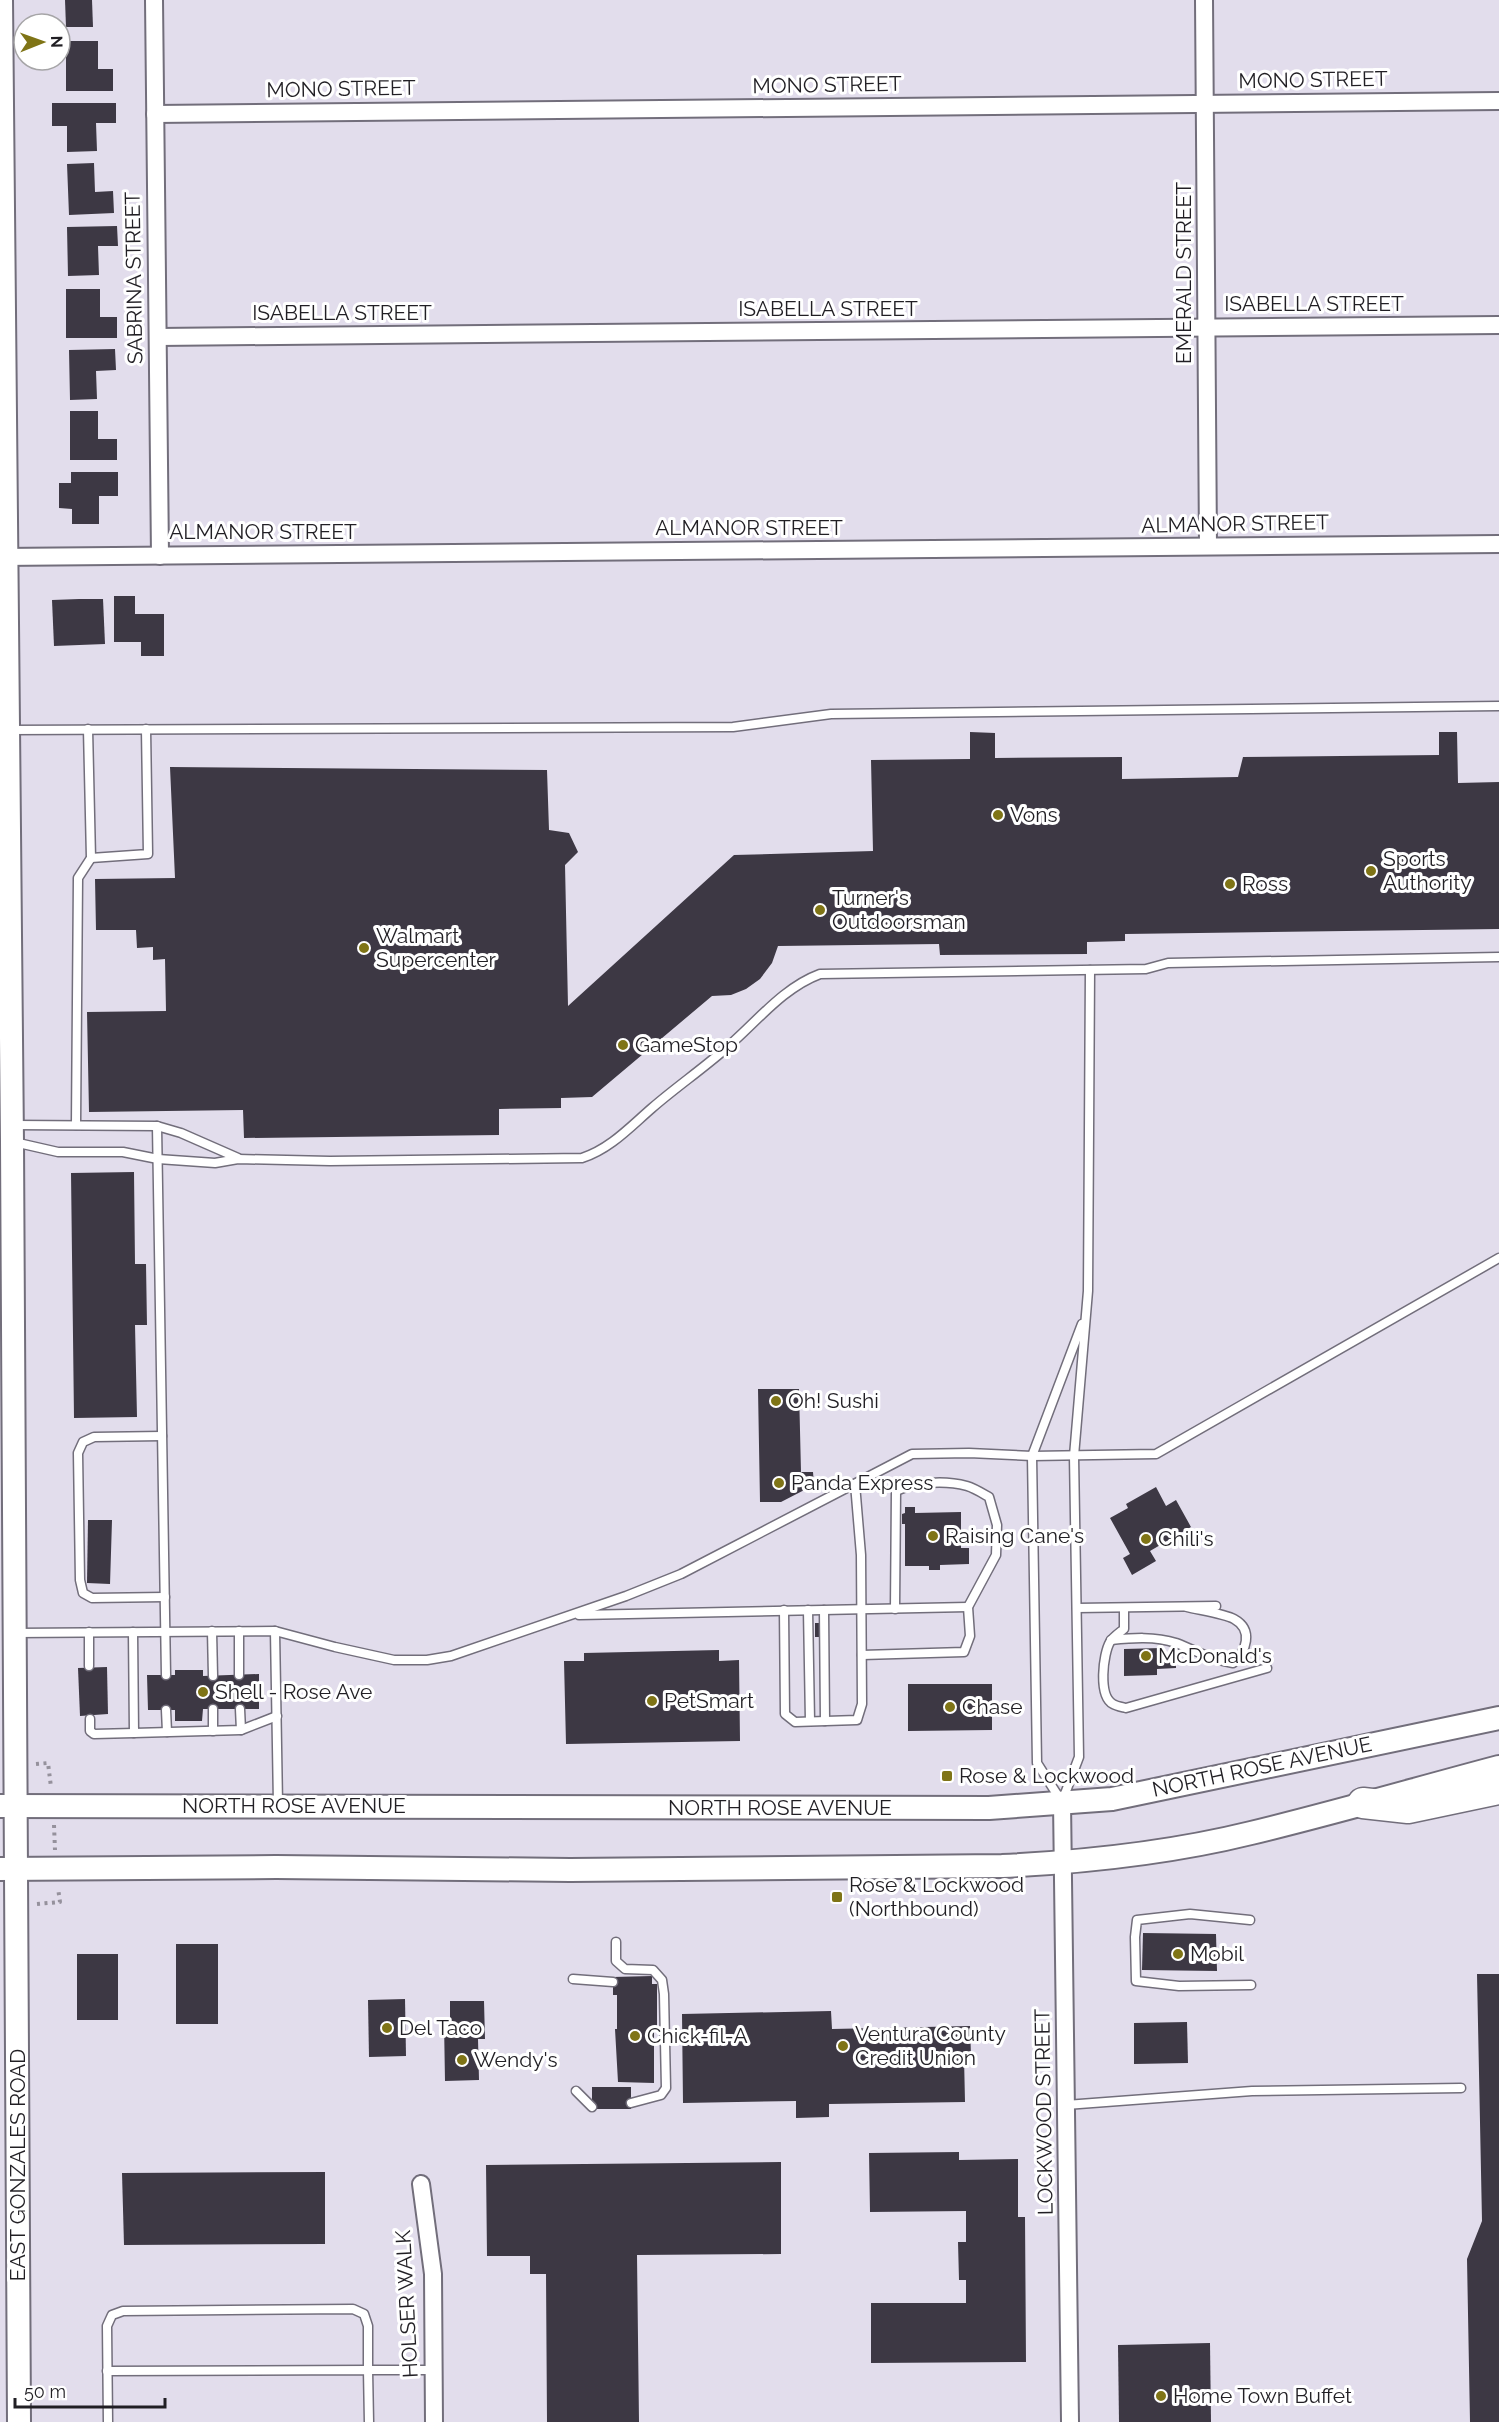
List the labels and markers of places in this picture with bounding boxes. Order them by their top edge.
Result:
place label: Vons [1010,802,1058,827]
marker: Vons [991,808,1005,822]
place label: Sports Authority [1383,846,1472,895]
marker: Sports Authority [1364,864,1378,878]
place label: Ross [1242,871,1288,896]
marker: Ross [1223,877,1237,891]
place label: Turner's Outdoorsman [832,885,966,934]
marker: Turner's Outdoorsman [813,903,827,917]
place label: Walmart Supercenter [376,923,497,972]
marker: Walmart Supercenter [357,941,371,955]
place label: GameStop [635,1032,738,1057]
marker: GameStop [616,1038,630,1052]
place label: Oh! Sushi [788,1388,879,1413]
marker: Oh! Sushi [769,1394,783,1408]
place label: Panda Express [791,1470,933,1495]
marker: Panda Express [772,1476,786,1490]
place label: Raising Cane's [945,1523,1084,1548]
place label: Chili's [1158,1526,1214,1551]
marker: Raising Cane's [926,1529,940,1543]
marker: Chili's [1139,1532,1153,1546]
place label: McDonald's [1158,1643,1272,1668]
marker: McDonald's [1139,1649,1153,1663]
place label: Shell - Rose Ave [215,1679,372,1704]
marker: Shell - Rose Ave [196,1685,210,1699]
place label: PetSmart [664,1688,754,1713]
marker: PetSmart [645,1694,659,1708]
place label: Chase [962,1694,1023,1719]
marker: Chase [943,1700,957,1714]
place label: Rose & Lockwood [959,1763,1134,1788]
marker: Rose & Lockwood [940,1769,954,1783]
place label: Rose & Lockwood (Northbound) [849,1872,1024,1921]
marker: Rose & Lockwood (Northbound) [830,1890,844,1904]
place label: Mobil [1190,1941,1244,1966]
marker: Mobil [1171,1947,1185,1961]
place label: Del Taco [399,2015,482,2040]
marker: Del Taco [380,2021,394,2035]
place label: Ventura County Credit Union [855,2021,1006,2070]
place label: Chick-fil-A [647,2023,748,2048]
marker: Chick-fil-A [628,2029,642,2043]
marker: Ventura County Credit Union [836,2039,850,2053]
place label: Wendy's [474,2047,558,2072]
marker: Wendy's [455,2053,469,2067]
place label: Home Town Buffet [1173,2383,1352,2408]
marker: Home Town Buffet [1154,2389,1168,2403]

